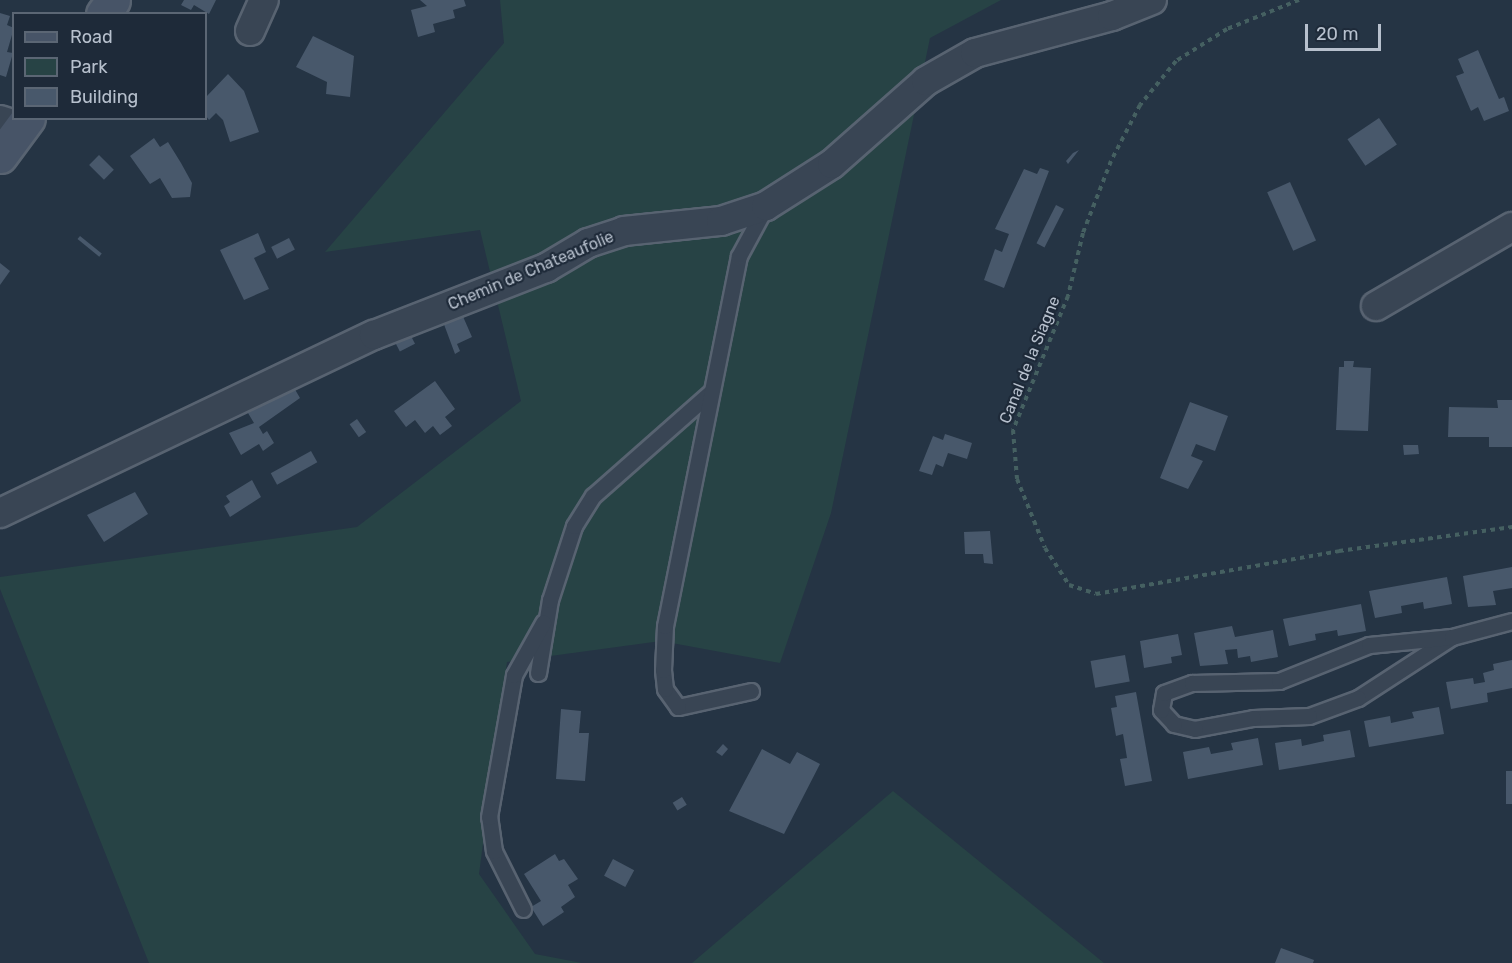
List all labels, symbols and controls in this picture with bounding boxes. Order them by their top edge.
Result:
legend [12,12,207,120]
scale bar [1308,12,1384,50]
text: 20 m [1316,23,1358,45]
text: Road [70,26,113,48]
text: Park [70,56,107,78]
text: Building [70,86,138,108]
street label: Chemin de Chateaufolie [445,227,617,315]
street label: Canal de la Siagne [996,293,1064,427]

